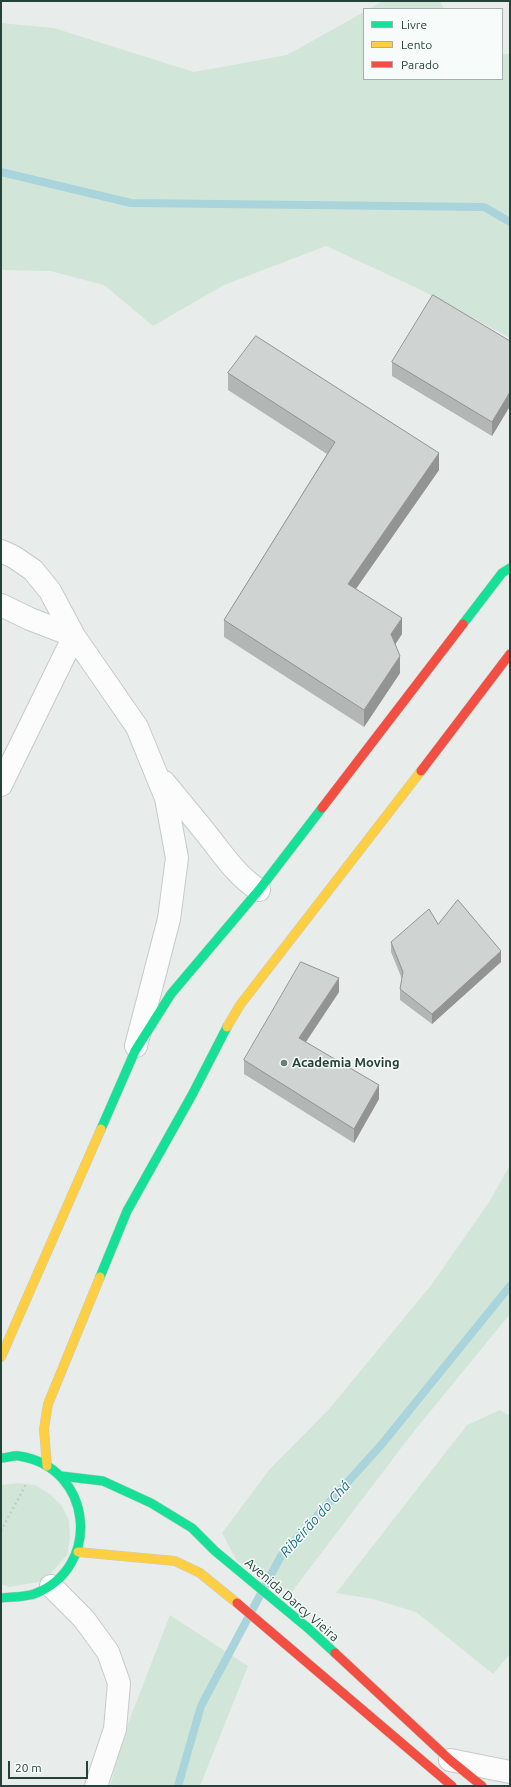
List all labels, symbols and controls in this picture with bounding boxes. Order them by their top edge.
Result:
legend [363,8,503,80]
text: Livre [401,18,427,31]
text: Lento [401,38,432,51]
text: Parado [401,58,439,71]
place label: Academia Moving [292,1055,400,1071]
marker: Academia Moving [279,1058,289,1068]
water label: Ribeirão do Chá [276,1477,354,1561]
street label: Avenida Darcy Vieira [242,1555,342,1645]
scale bar [10,1753,90,1779]
text: 20 m [15,1761,42,1774]

